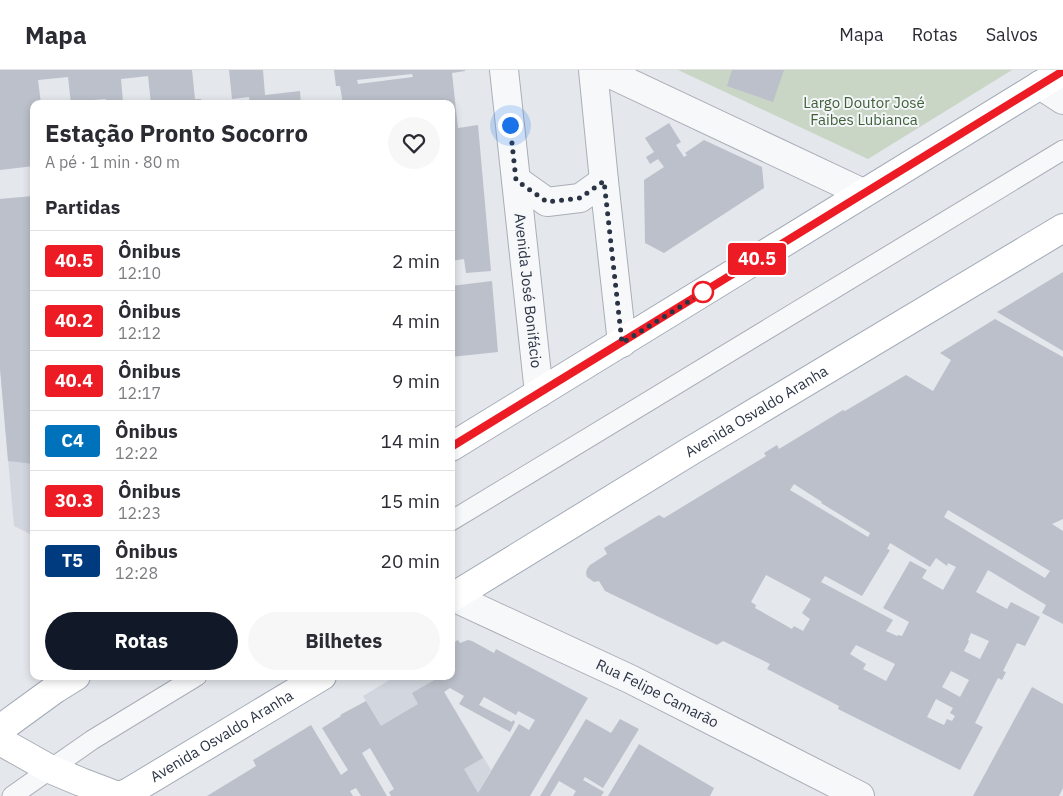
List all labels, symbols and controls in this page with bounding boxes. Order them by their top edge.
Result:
text: Mapa [25,19,87,51]
text: Mapa [839,23,884,46]
text: Rotas [912,23,958,46]
text: Salvos [986,23,1038,46]
park label: Largo Doutor José Faibes Lubianca [803,93,925,129]
your location [498,113,523,138]
text: Estação Pronto Socorro [45,117,308,149]
button: heart [388,117,440,169]
text: A pé · 1 min · 80 m [45,152,180,172]
text: Partidas [45,195,120,219]
street label: Avenida José Bonifácio [511,212,546,369]
text: Ônibus [118,239,181,263]
line badge: 40.5 [722,243,792,275]
text: 40.5 [738,247,776,270]
text: 40.5 [55,249,93,272]
text: 2 min [392,249,440,273]
text: 12:10 [118,263,161,283]
unlabelled marker [692,281,714,303]
text: Ônibus [118,299,181,323]
text: 40.2 [55,309,93,332]
text: 4 min [392,309,440,333]
text: 12:12 [118,323,161,343]
text: Ônibus [118,359,181,383]
street label: Avenida Osvaldo Aranha [681,361,831,461]
text: 40.4 [55,369,93,392]
text: 9 min [392,369,440,393]
text: 12:17 [118,383,161,403]
text: Ônibus [115,419,178,443]
text: C4 [61,429,84,452]
text: 14 min [381,429,440,453]
text: 12:22 [115,443,158,463]
text: Ônibus [118,479,181,503]
text: 30.3 [55,489,93,512]
text: 15 min [381,489,440,513]
text: 12:23 [118,503,161,523]
text: Ônibus [115,539,178,563]
text: T5 [62,549,83,572]
text: 20 min [381,549,440,573]
text: 12:28 [115,563,158,583]
button: Rotas [45,612,238,670]
button: Bilhetes [248,612,440,670]
street label: Rua Felipe Camarão [593,655,722,732]
street label: Avenida Osvaldo Aranha [147,686,296,786]

